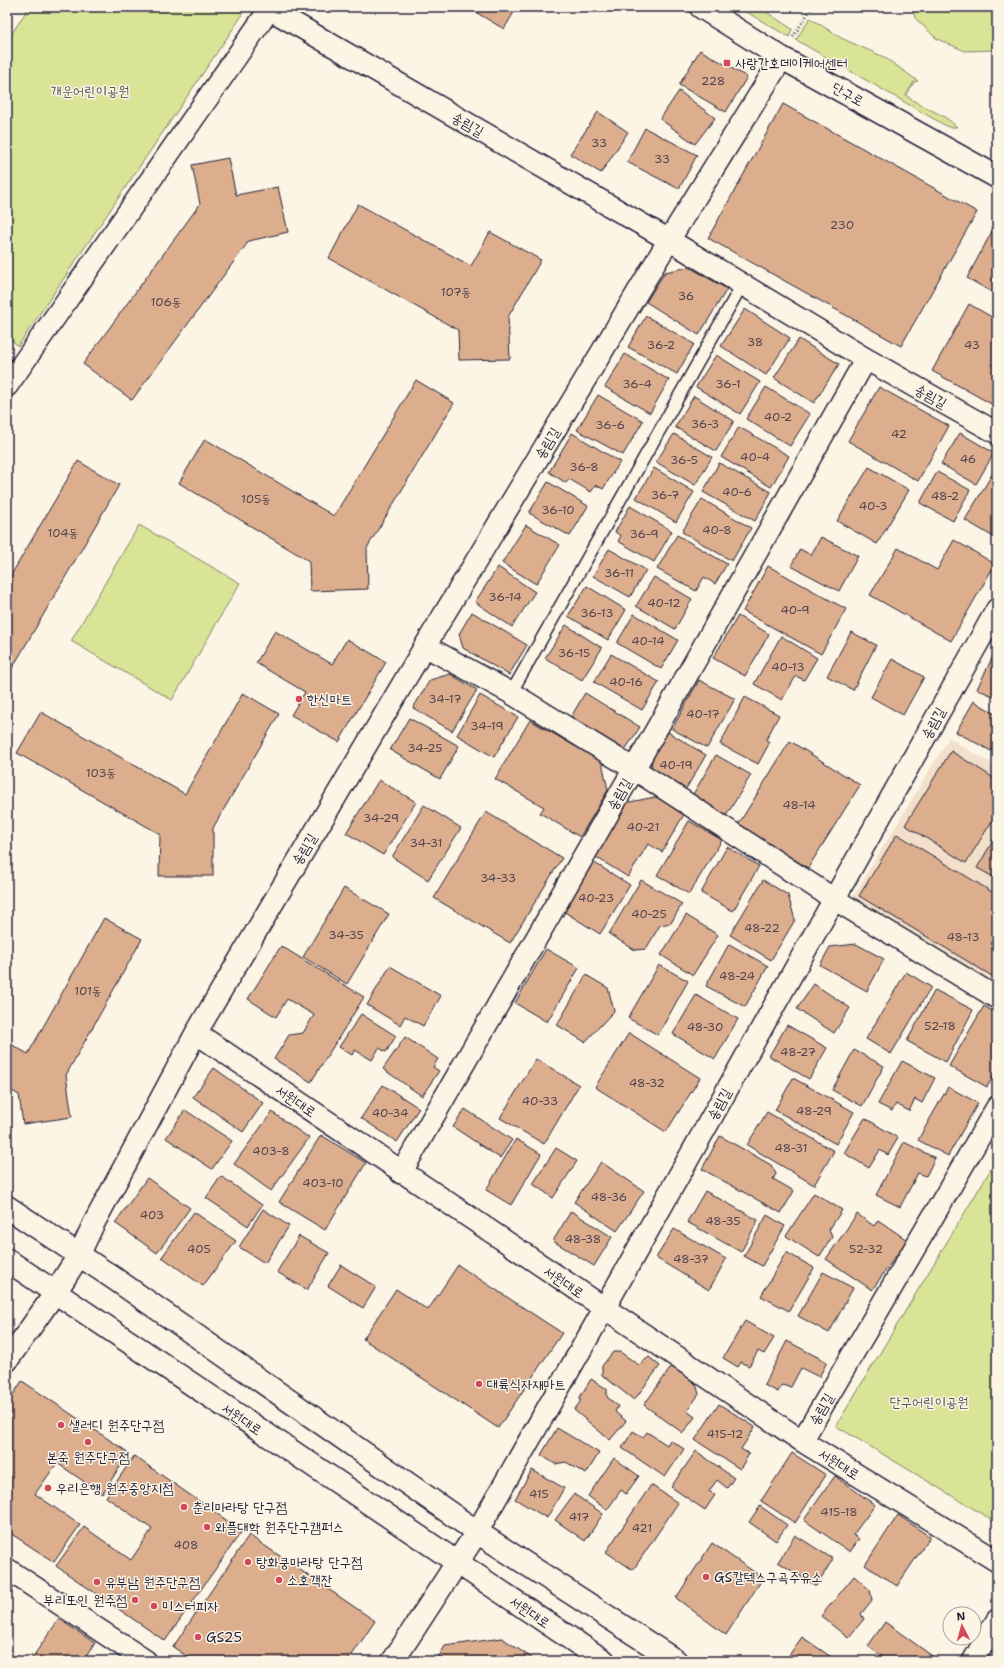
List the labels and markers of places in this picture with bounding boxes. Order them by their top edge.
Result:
place label: 사랑간호데이케어센터 [735,54,848,72]
marker: 사랑간호데이케어센터 [722,58,732,68]
place label: 한신마트 [307,690,352,708]
marker: 한신마트 [294,694,304,704]
place label: 대륙식자재마트 [487,1375,566,1393]
marker: 대륙식자재마트 [474,1379,484,1389]
place label: 샐러디 원주단구점 [69,1416,164,1434]
marker: 샐러디 원주단구점 [56,1420,66,1430]
marker: 본죽 원주단구점 [83,1437,93,1447]
place label: 본죽 원주단구점 [46,1448,130,1466]
place label: 우리은행 원주중앙지점 [56,1479,173,1497]
marker: 우리은행 원주중앙지점 [43,1483,53,1493]
place label: 춘리마라탕 단구점 [192,1498,287,1516]
marker: 춘리마라탕 단구점 [179,1502,189,1512]
place label: 와플대학 원주단구캠퍼스 [215,1518,344,1536]
marker: 와플대학 원주단구캠퍼스 [202,1522,212,1532]
place label: 탕화쿵마라탕 단구점 [256,1553,362,1571]
marker: 탕화쿵마라탕 단구점 [243,1557,253,1567]
place label: GS칼텍스구곡주유소 [714,1568,822,1586]
place label: 소호객잔 [287,1571,333,1589]
marker: GS칼텍스구곡주유소 [701,1572,711,1582]
place label: 유부남 원주단구점 [105,1573,200,1591]
marker: 소호객잔 [274,1575,284,1585]
marker: 유부남 원주단구점 [92,1577,102,1587]
place label: 부리또인 원주점 [43,1591,127,1609]
marker: 부리또인 원주점 [130,1595,140,1605]
place label: 미스터피자 [162,1597,219,1615]
marker: 미스터피자 [149,1601,159,1611]
place label: GS25 [206,1628,242,1646]
marker: GS25 [193,1632,203,1642]

